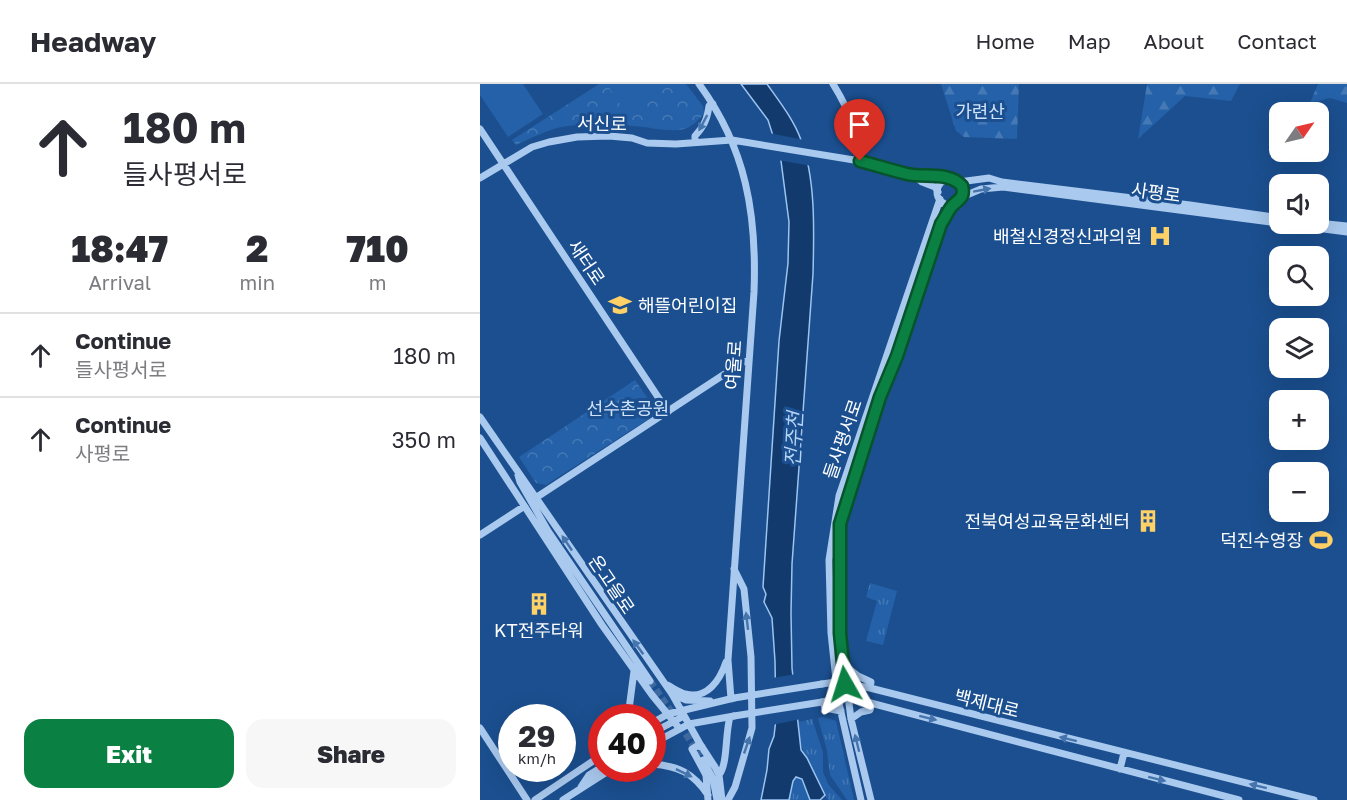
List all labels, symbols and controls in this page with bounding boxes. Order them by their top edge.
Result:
text: Headway [30,25,156,58]
text: Home [975,28,1035,54]
text: Map [1068,28,1111,54]
text: About [1144,28,1204,54]
text: Contact [1237,28,1317,54]
pin [834,99,885,161]
park label: 가련산 [955,100,1005,122]
text: 180 m [123,102,246,152]
north arrow [1269,102,1329,162]
map controls [1269,102,1329,522]
icon: ahead [24,108,102,186]
icon: arrive [843,108,876,141]
street label: 서신로 [577,112,627,134]
one-way arrow [699,114,709,132]
text: 들사평서로 [123,158,247,190]
button: sound [1269,174,1329,234]
street label: 사평로 [1130,178,1182,206]
one-way arrow [972,185,991,194]
hospital icon: 배철신경정신과의원 [1147,223,1173,249]
place label: 배철신경정신과의원 [993,225,1142,247]
text: 18:47 [71,227,168,270]
text: 2 [246,227,268,270]
text: 710 [346,227,409,270]
street label: 새터로 [564,235,610,289]
button: search [1269,246,1329,306]
text: Arrival [88,270,151,294]
text: min [240,270,275,294]
text: m [369,270,386,294]
school or university icon: 해뜰어린이집 [607,292,633,318]
place label: 해뜰어린이집 [638,294,737,316]
button: layers [1269,318,1329,378]
text: Continue [75,327,171,354]
icon: ahead [24,339,57,372]
street label: 여울로 [720,339,746,391]
text: 180 m [393,342,456,369]
text: 들사평서로 [75,357,167,381]
button: + [1269,390,1329,450]
street label: 들사평서로 [818,396,866,482]
park label: 선수촌공원 [587,397,669,419]
water label: 전주천 [780,408,807,467]
text: Continue [75,411,171,438]
icon: ahead [24,423,57,456]
text: 350 m [392,426,456,453]
text: 사평로 [75,441,130,465]
button: − [1269,462,1329,522]
building icon: 전북여성교육문화센터 [1135,508,1161,534]
place label: 전북여성교육문화센터 [964,510,1130,532]
sports icon: 덕진수영장 [1308,527,1334,553]
place label: 덕진수영장 [1220,529,1303,551]
one-way arrow [562,535,573,551]
street label: 온고을로 [584,550,640,618]
building icon: KT전주타워 [526,591,552,617]
one-way arrow [743,612,752,631]
place label: KT전주타워 [494,619,584,641]
one-way arrow [632,639,644,654]
position arrow [813,652,877,716]
street label: 백제대로 [952,684,1022,722]
speed limit sign: 40 [588,704,666,782]
one-way arrow [919,713,938,723]
text: 29 [518,718,556,754]
button: Exit [24,719,234,788]
button: Share [246,719,456,788]
one-way arrow [1059,733,1078,743]
one-way arrow [851,734,861,752]
one-way arrow [743,736,752,754]
text: km/h [518,749,556,767]
one-way arrow [676,768,693,777]
one-way arrow [1148,775,1166,785]
one-way arrow [1248,781,1267,791]

